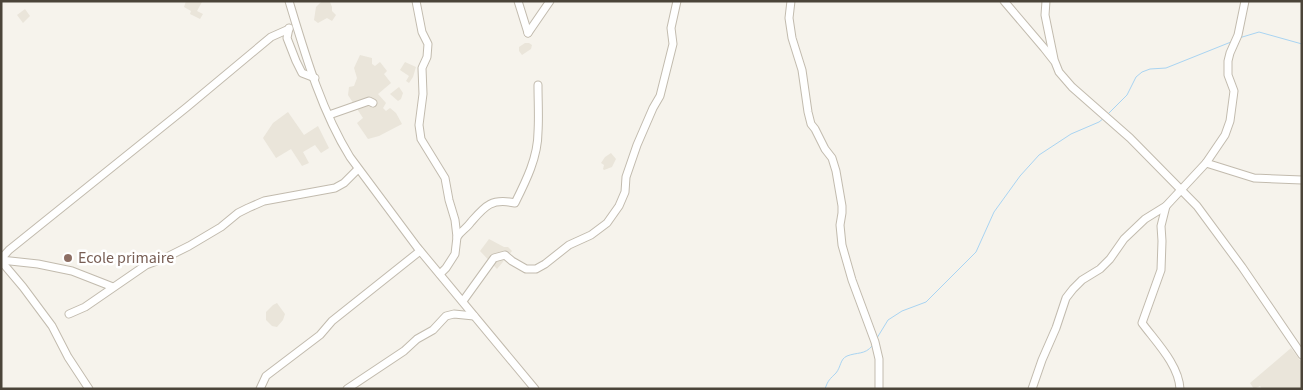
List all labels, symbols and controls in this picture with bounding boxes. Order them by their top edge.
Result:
place label: Ecole primaire [78,247,174,269]
marker: Ecole primaire [62,252,74,264]

